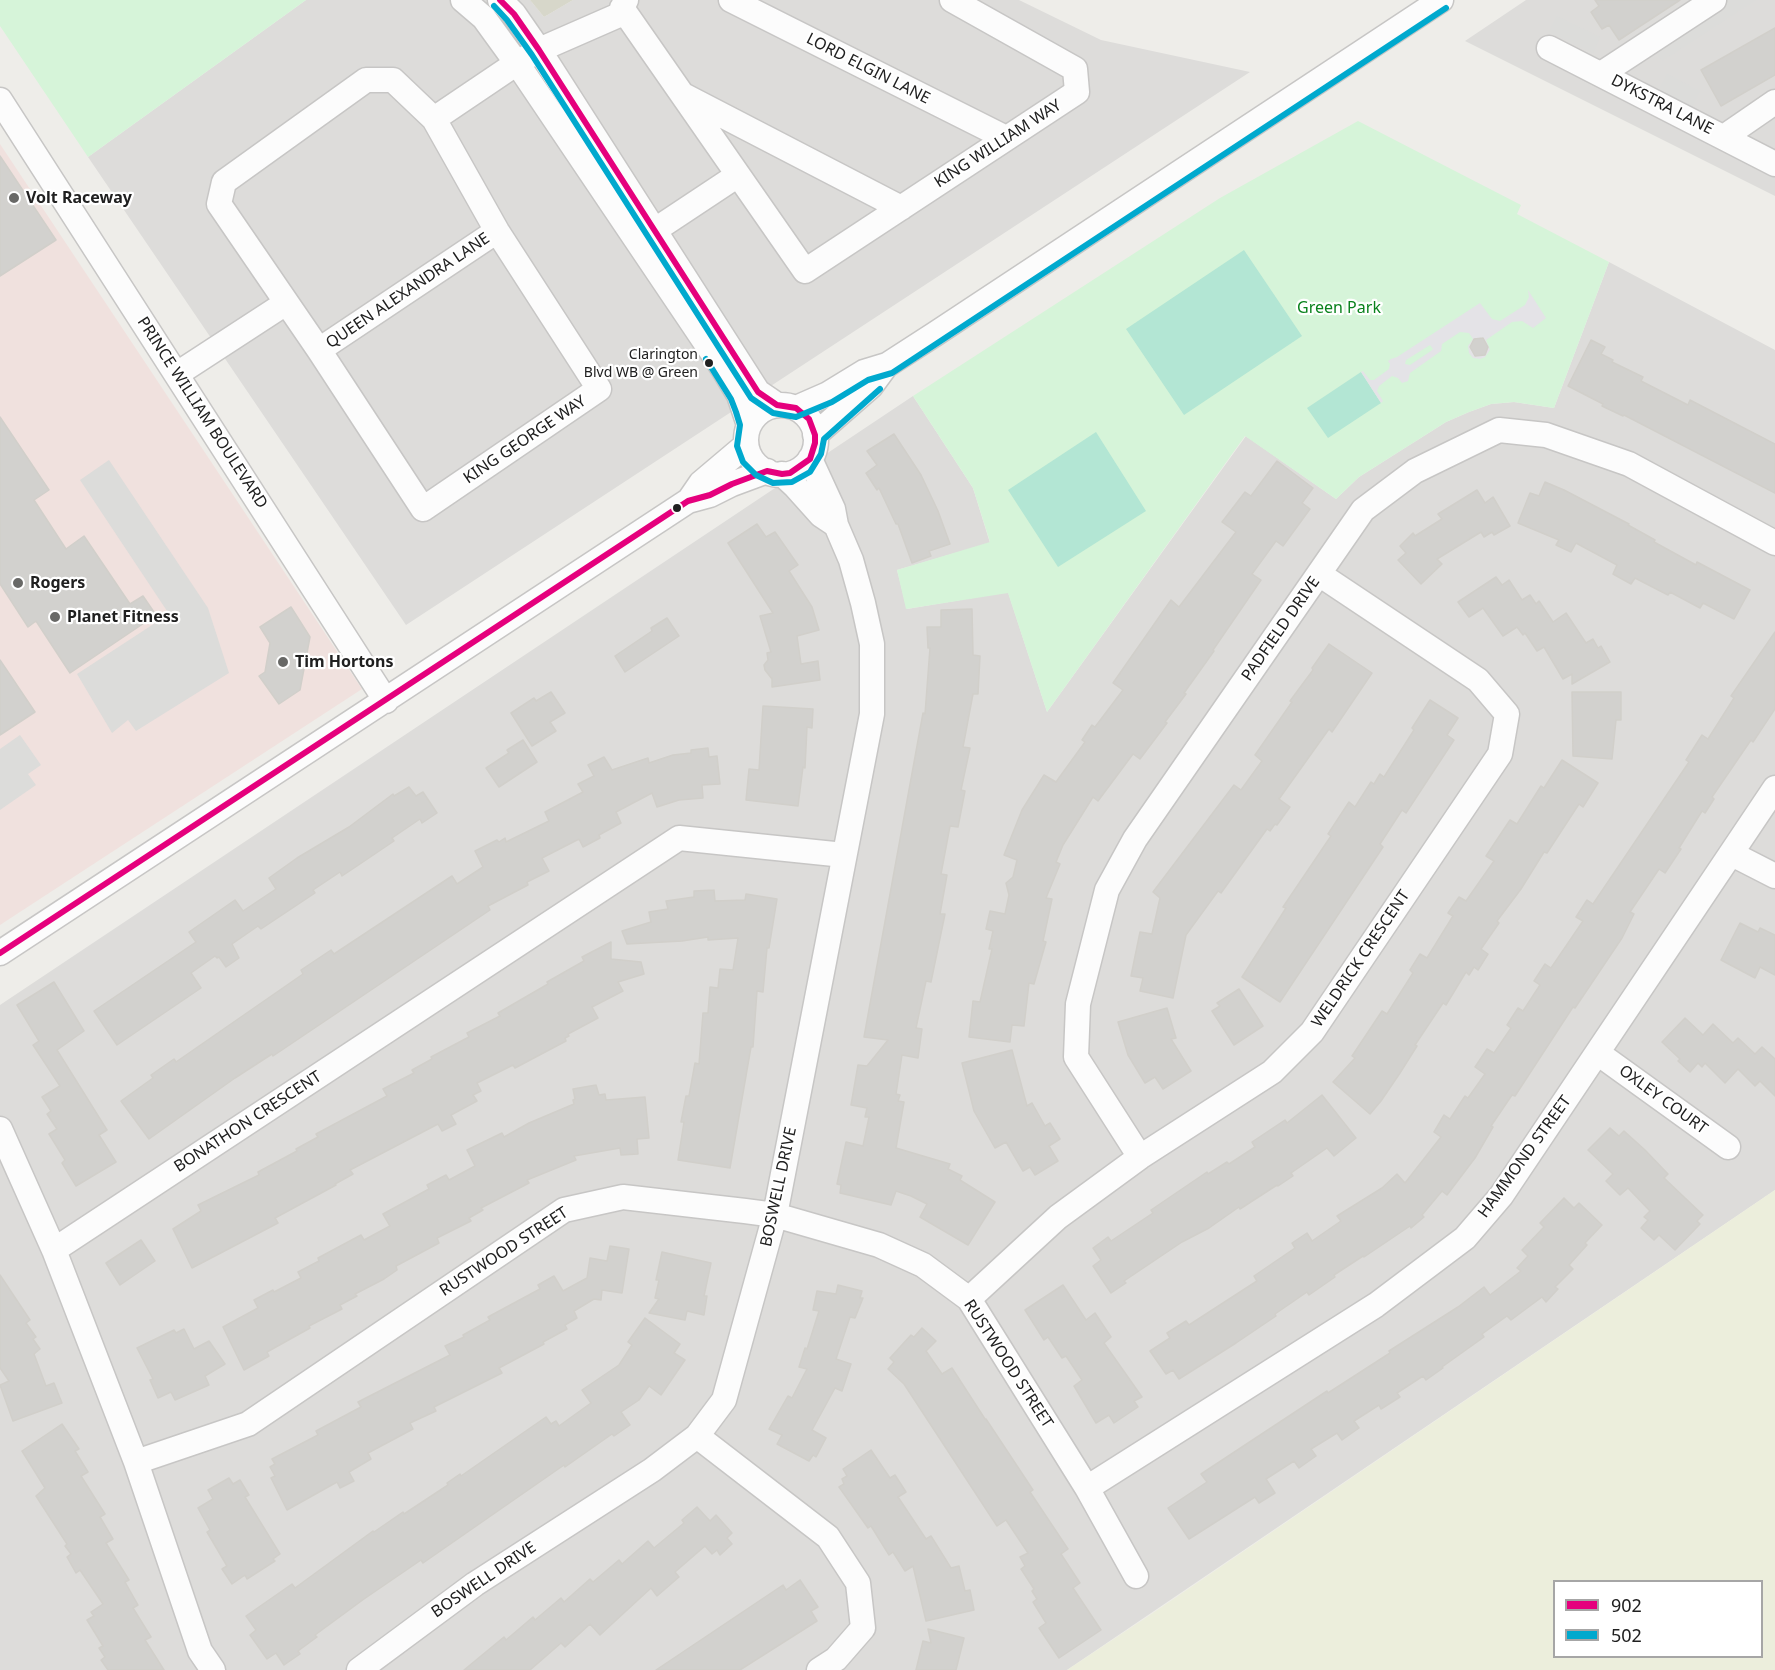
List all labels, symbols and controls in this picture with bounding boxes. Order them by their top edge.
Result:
street label: LORD ELGIN LANE [803,29,933,109]
street label: DYKSTRA LANE [1608,71,1716,139]
street label: KING WILLIAM WAY [931,96,1065,192]
place label: Volt Raceway [26,188,132,208]
marker: Volt Raceway [7,191,21,205]
street label: QUEEN ALEXANDRA LANE [323,229,493,353]
park label: Green Park [1297,298,1381,318]
street label: PRINCE WILLIAM BOULEVARD [133,314,271,512]
place label: Clarington Blvd WB @ Green [584,347,698,380]
marker: Clarington Blvd WB @ Green [703,357,715,369]
street label: KING GEORGE WAY [460,392,590,488]
unlabelled marker [671,502,683,514]
place label: Rogers [30,573,85,593]
street label: PADFIELD DRIVE [1238,573,1324,685]
marker: Rogers [11,576,25,590]
place label: Planet Fitness [67,607,179,627]
marker: Planet Fitness [48,610,62,624]
place label: Tim Hortons [295,652,394,672]
marker: Tim Hortons [276,655,290,669]
street label: WELDRICK CRESCENT [1308,887,1414,1031]
street label: OXLEY COURT [1615,1061,1711,1139]
street label: BONATHON CRESCENT [171,1067,325,1177]
street label: HAMMOND STREET [1474,1092,1576,1222]
street label: BOSWELL DRIVE [757,1125,801,1249]
street label: RUSTWOOD STREET [436,1203,572,1301]
street label: RUSTWOOD STREET [959,1296,1057,1432]
street label: BOSWELL DRIVE [428,1538,540,1622]
legend [1553,1580,1763,1658]
text: 902 [1611,1593,1642,1617]
text: 502 [1611,1623,1642,1647]

